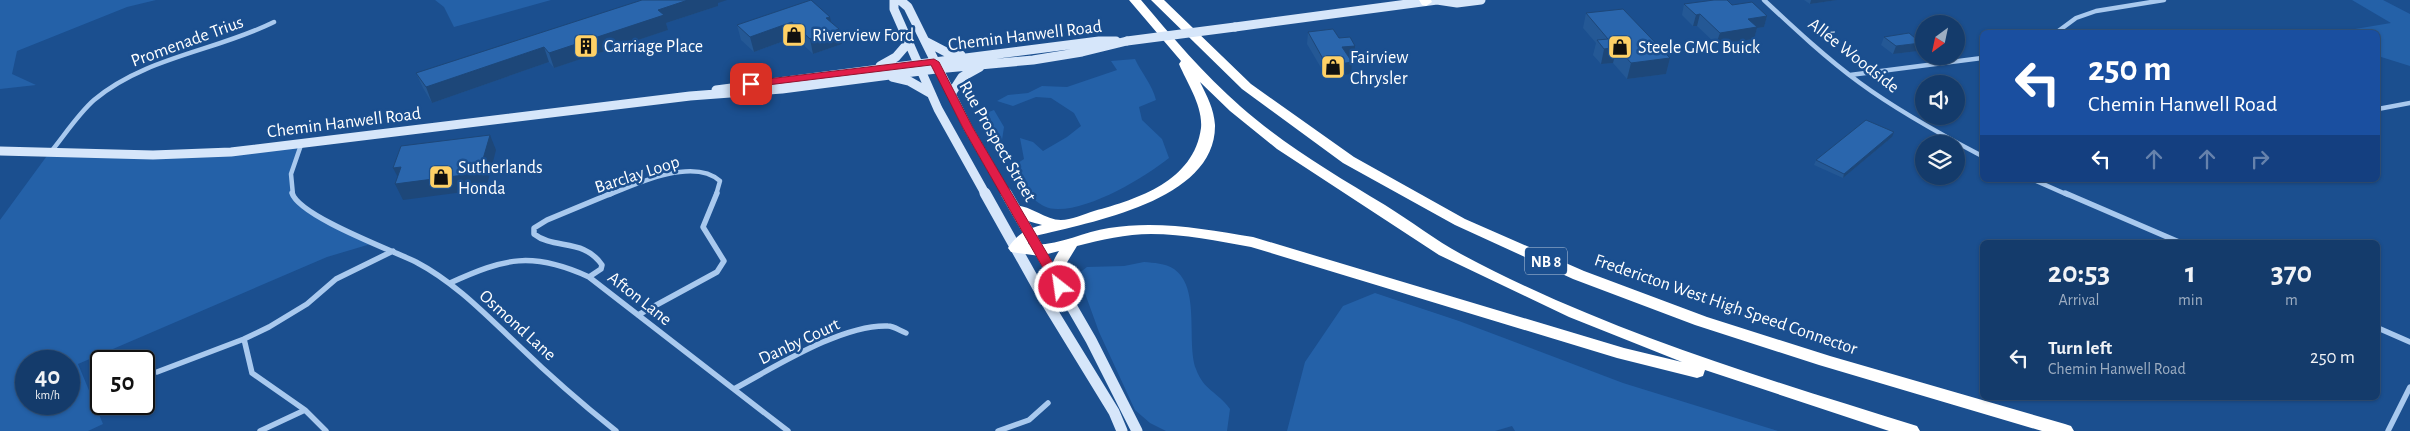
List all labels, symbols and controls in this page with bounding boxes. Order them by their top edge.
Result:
street label: Promenade Trius [129,13,246,71]
street label: Allée Woodside [1805,15,1902,97]
north arrow [1915,15,1965,65]
map controls [1915,15,1965,185]
street label: Chemin Hanwell Road [947,18,1103,54]
shop icon: Riverview Ford [781,22,807,48]
place label: Riverview Ford [812,27,914,45]
building icon: Carriage Place [573,33,599,59]
shop icon: Steele GMC Buick [1607,34,1633,60]
place label: Carriage Place [604,38,703,56]
place label: Steele GMC Buick [1638,39,1761,57]
place label: Fairview Chrysler [1350,49,1408,88]
icon: left [2005,50,2070,115]
text: 250 m [2088,52,2171,87]
shop icon: Fairview Chrysler [1320,54,1346,80]
pin [730,63,772,105]
icon: arrive [737,70,765,98]
button: sound [1915,75,1965,125]
street label: Rue Prospect Street [955,78,1039,205]
text: Chemin Hanwell Road [2088,93,2277,115]
street label: Chemin Hanwell Road [266,105,422,141]
button: layers [1915,135,1965,185]
icon: left [2087,145,2115,173]
icon: ahead [2140,145,2168,173]
icon: ahead [2193,145,2221,173]
icon: right [2246,145,2274,173]
street label: Barclay Loop [593,153,682,197]
place label: Sutherlands Honda [458,159,543,198]
shop icon: Sutherlands Honda [428,164,454,190]
road number: NB 8 [1525,248,1567,274]
street label: Fredericton West High Speed Connector [1592,251,1860,359]
text: 20:53 [2048,258,2110,288]
text: 1 [2185,258,2196,288]
text: 370 [2271,258,2312,288]
position arrow [1033,260,1085,312]
street label: Afton Lane [604,268,675,329]
street label: Osmond Lane [476,287,559,365]
text: Arrival [2058,292,2100,308]
text: min [2178,292,2203,308]
text: m [2285,292,2298,308]
street label: Danby Court [756,315,843,368]
text: Turn left [2048,339,2112,358]
icon: left [2005,344,2033,372]
text: 250 m [2310,348,2355,367]
speed limit sign: 50 [90,350,155,415]
text: Chemin Hanwell Road [2048,361,2186,377]
text: 40 [35,364,60,389]
text: km/h [35,389,60,401]

